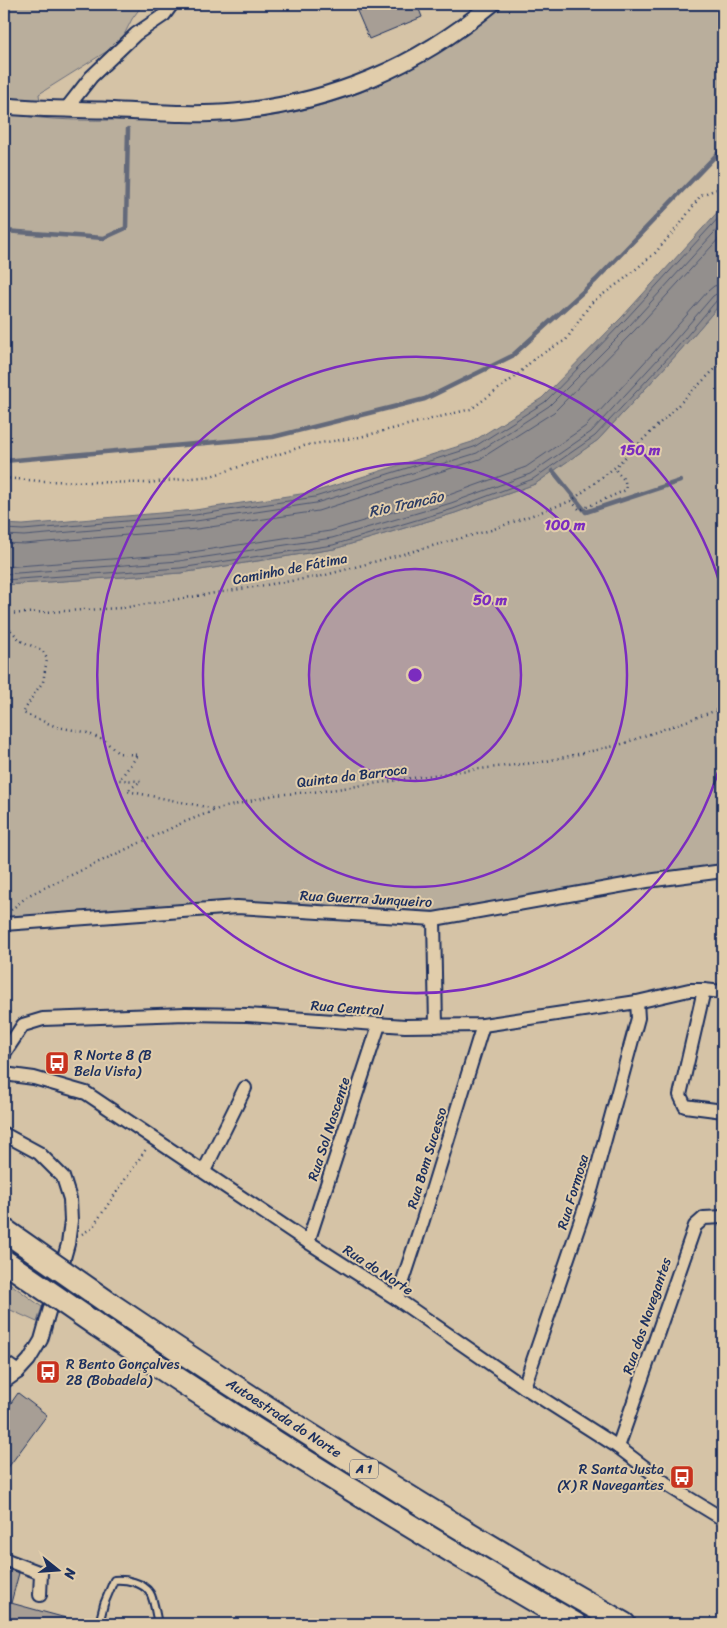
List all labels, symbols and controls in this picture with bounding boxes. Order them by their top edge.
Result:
text: 150 m [620,437,661,463]
water label: Rio Trancão [366,483,447,525]
text: 100 m [545,512,586,538]
street label: Caminho de Fátima [230,546,350,592]
text: 50 m [473,587,508,613]
centre of rings [406,666,424,684]
street label: Quinta da Barroca [295,757,409,795]
street label: Rua Guerra Junqueiro [299,883,433,915]
street label: Rua Central [310,993,385,1023]
place label: R Norte 8 (B Bela Vista) [74,1043,152,1084]
bus stop icon: R Norte 8 (B Bela Vista) [44,1050,70,1076]
street label: Rua Sol Nascente [300,1074,358,1184]
street label: Rua Bom Sucesso [400,1104,454,1212]
street label: Rua Formosa [550,1150,597,1233]
street label: Rua do Norte [338,1238,418,1302]
street label: Rua dos Navegantes [615,1254,679,1378]
place label: R Bento Gonçalves 28 (Bobadela) [66,1352,180,1393]
bus stop icon: R Bento Gonçalves 28 (Bobadela) [35,1359,61,1385]
street label: Autoestrada do Norte [220,1371,347,1465]
place label: R Santa Justa (X) R Navegantes [557,1457,665,1498]
road number: A 1 [350,1460,378,1478]
bus stop icon: R Santa Justa (X) R Navegantes [669,1464,695,1490]
north arrow [32,1546,82,1596]
text: N [56,1564,84,1582]

